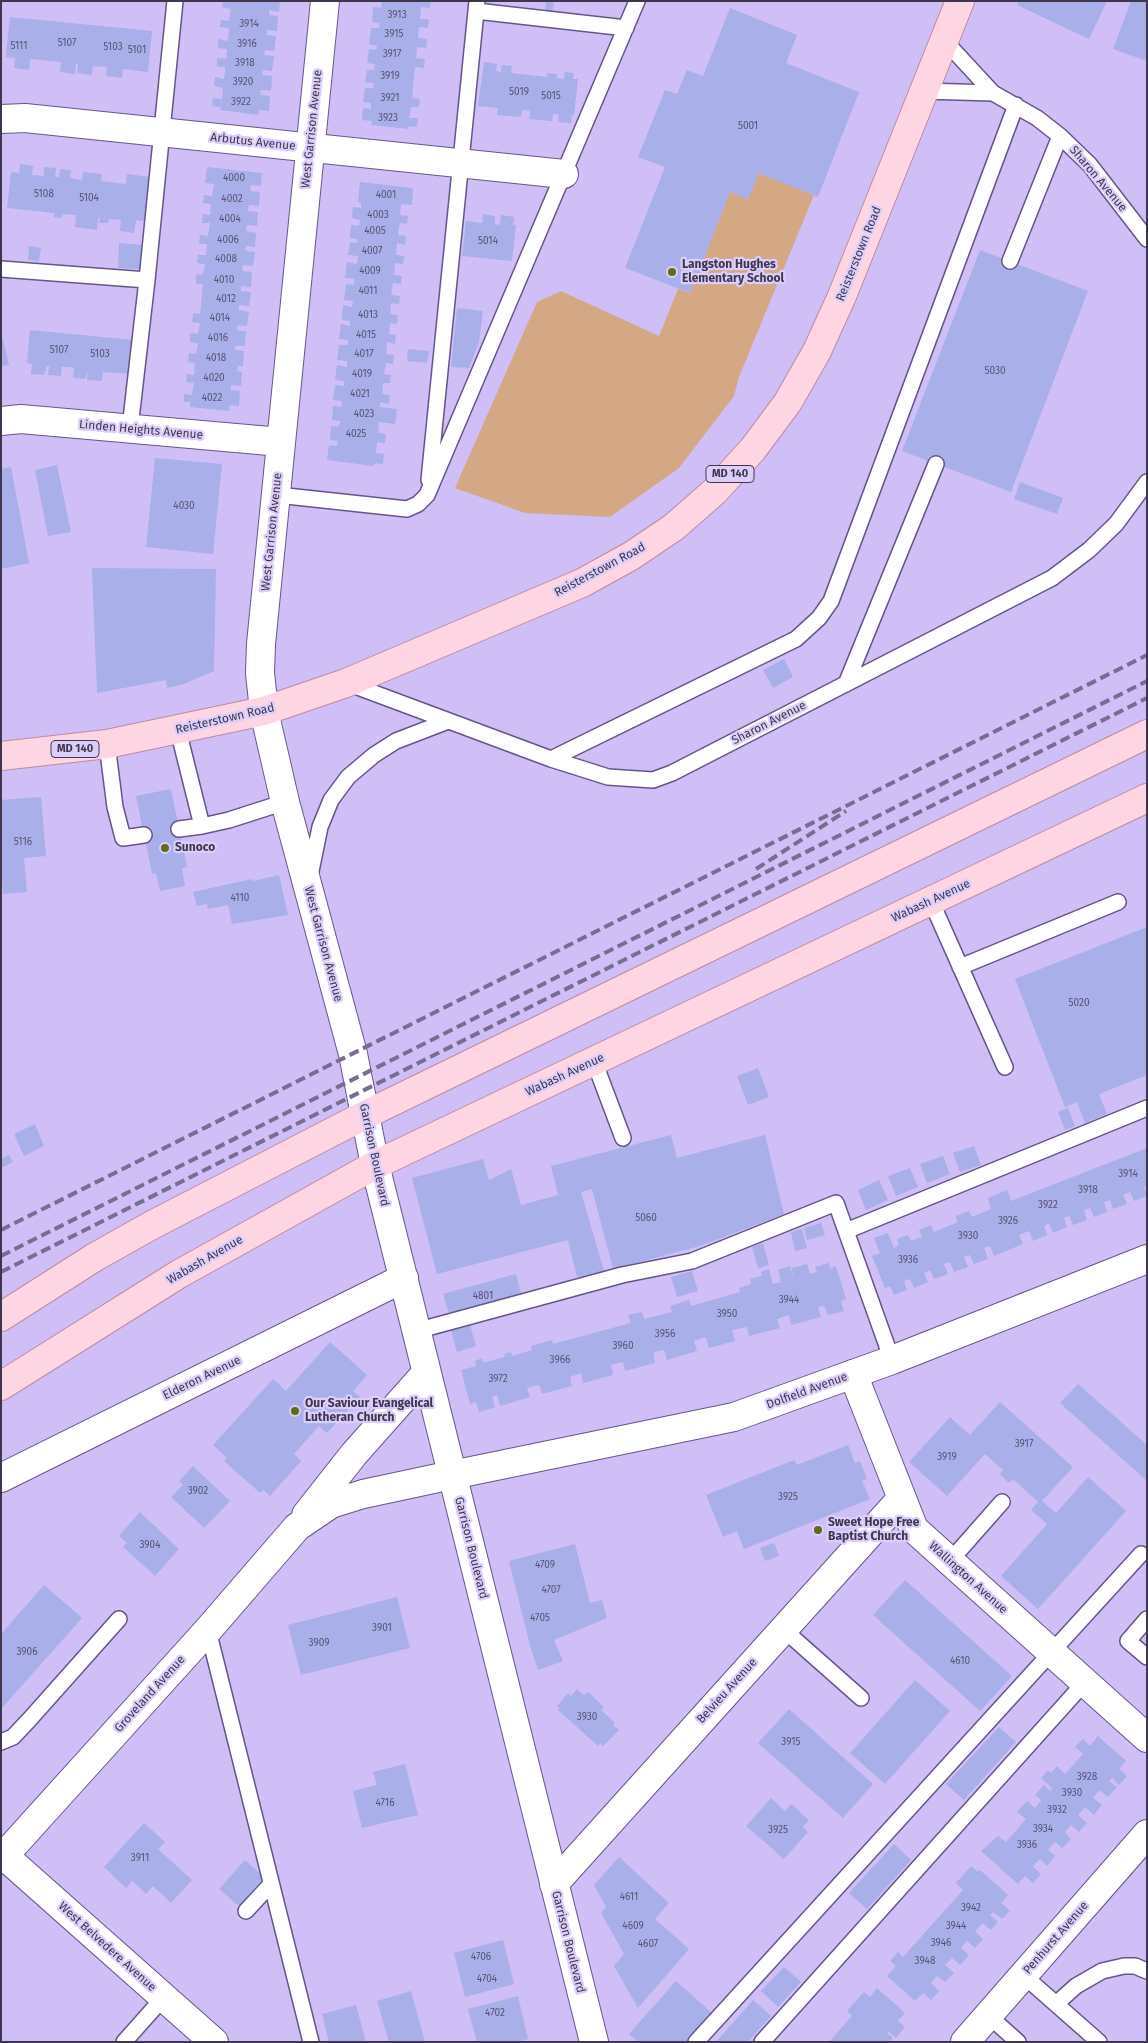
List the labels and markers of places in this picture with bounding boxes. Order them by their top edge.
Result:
place label: Langston Hughes Elementary School [682,258,784,286]
marker: Langston Hughes Elementary School [666,266,678,278]
place label: Sunoco [175,841,215,855]
marker: Sunoco [159,842,171,854]
place label: Our Saviour Evangelical Lutheran Church [305,1397,433,1425]
marker: Our Saviour Evangelical Lutheran Church [289,1405,301,1417]
place label: Sweet Hope Free Baptist Church [828,1516,919,1544]
marker: Sweet Hope Free Baptist Church [812,1524,824,1536]

